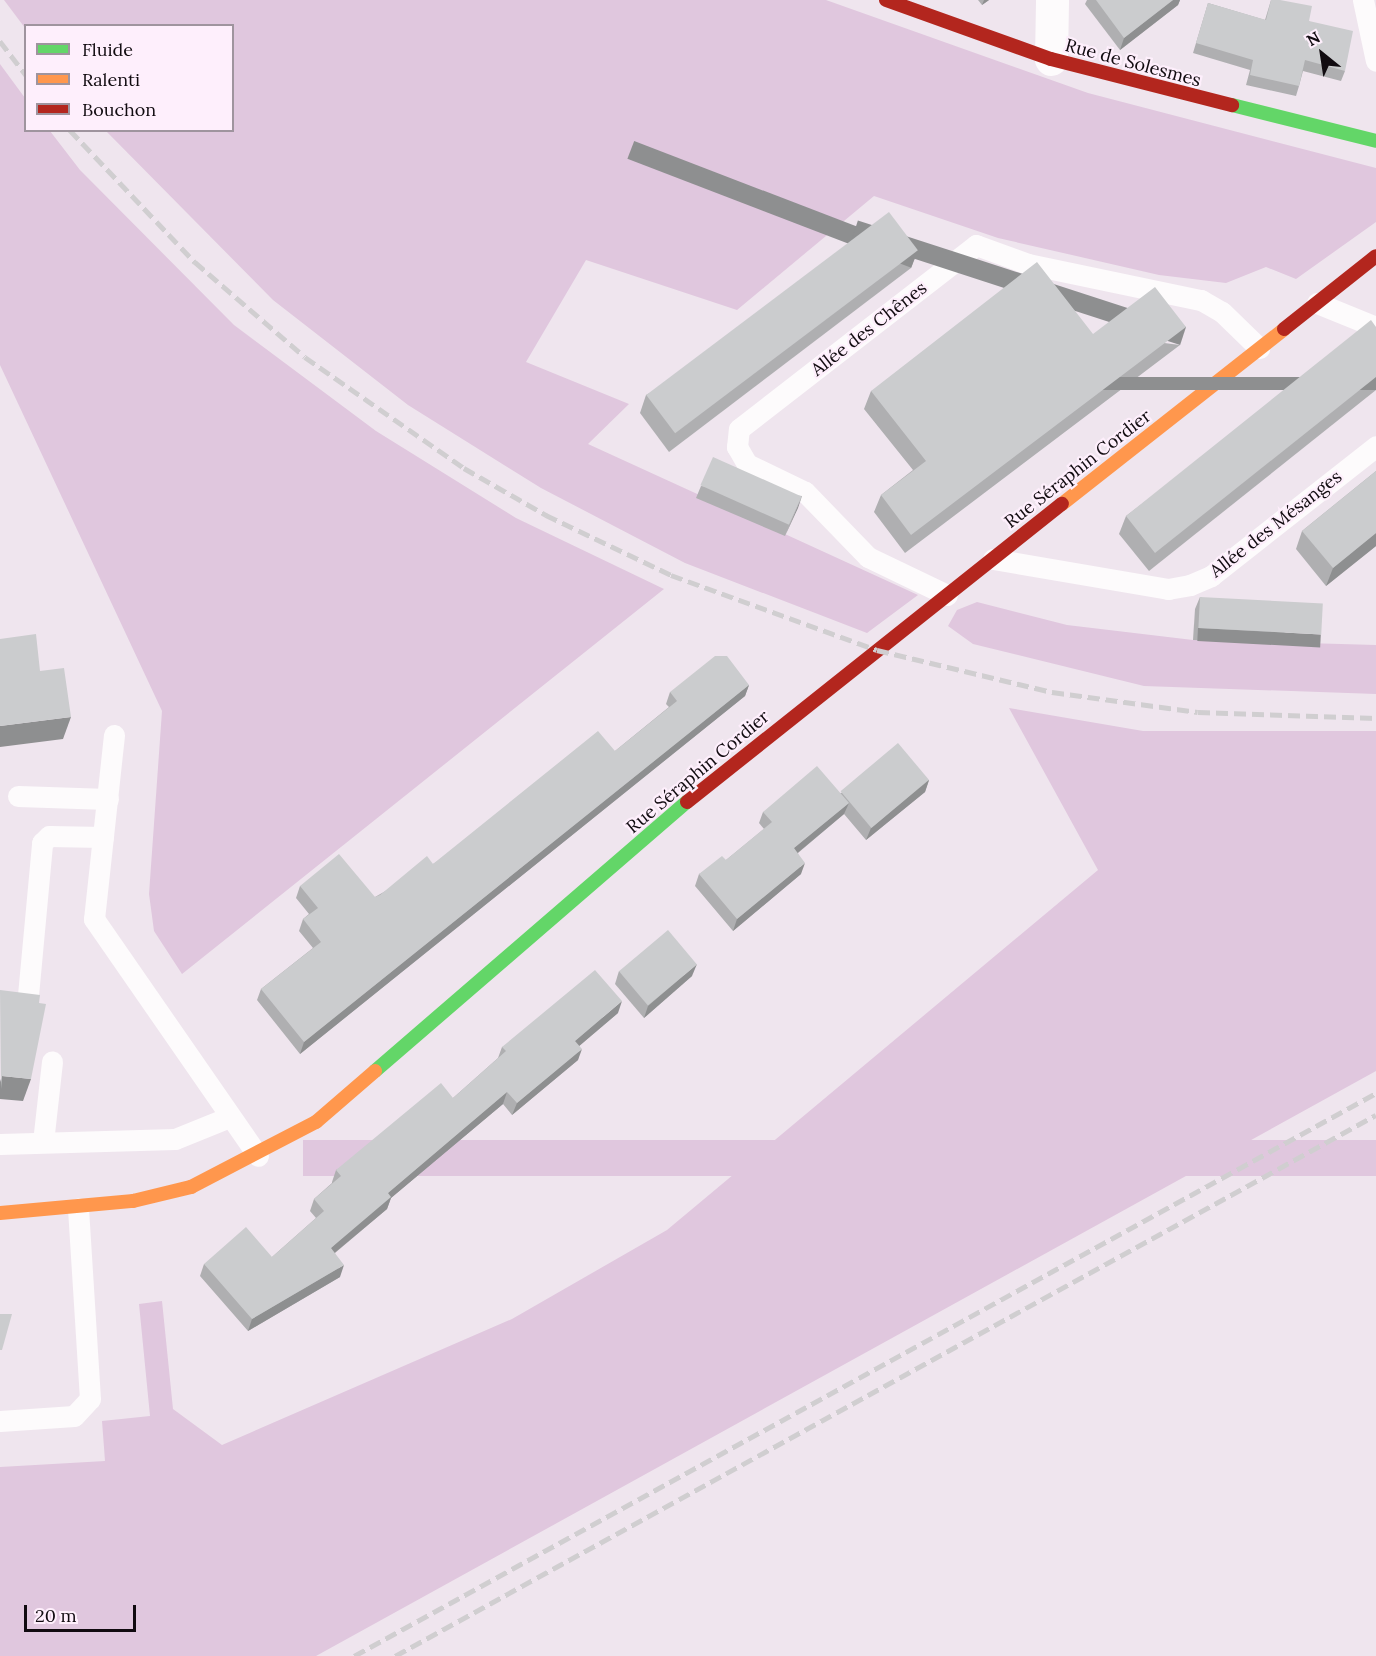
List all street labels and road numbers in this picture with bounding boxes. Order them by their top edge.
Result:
street label: Rue de Solesmes [1063,34,1203,92]
street label: Allée des Chênes [807,277,931,381]
street label: Rue Séraphin Cordier [1000,405,1156,533]
street label: Allée des Mésanges [1206,466,1346,582]
street label: Rue Séraphin Cordier [622,706,774,838]

